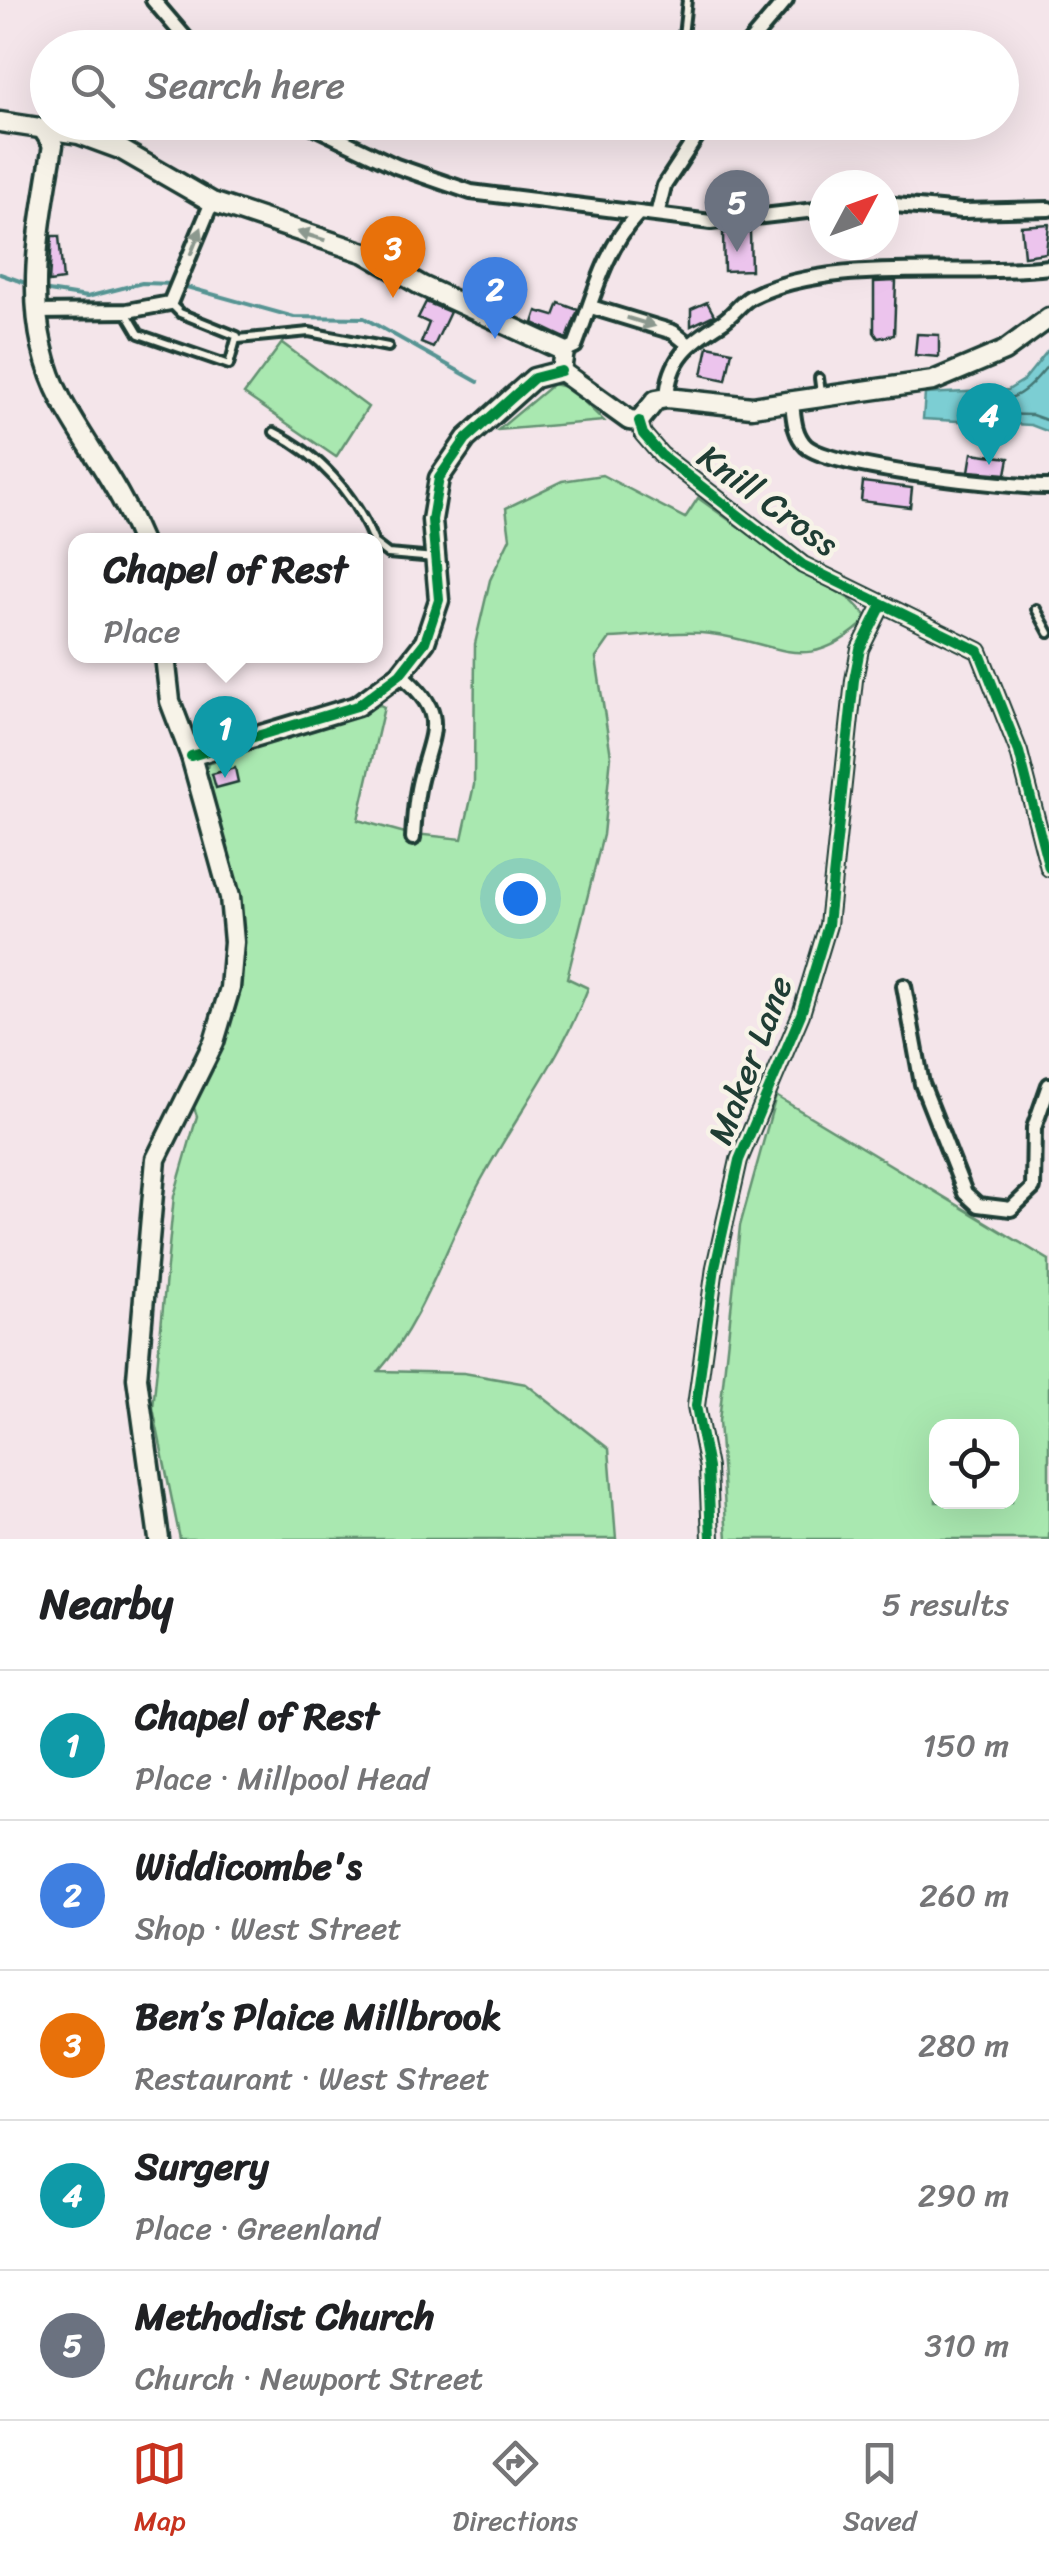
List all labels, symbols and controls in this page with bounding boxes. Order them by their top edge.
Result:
search box [30,30,1019,140]
text: Search here [145,52,345,119]
icon: search [65,58,120,113]
pin: 5 [704,170,770,252]
north arrow [809,170,899,260]
pin: 3 [360,216,426,298]
one-way arrow [189,225,205,255]
one-way arrow [296,228,326,243]
pin: 2 [462,256,528,339]
one-way arrow [626,315,657,330]
pin: 4 [956,382,1022,465]
street label: Knill Cross [684,427,853,573]
popup [68,533,383,663]
text: Chapel of Rest [104,536,347,603]
text: Place [104,603,181,660]
pin: 1 [192,696,258,778]
your location [495,873,546,924]
street label: Maker Lane [689,966,811,1154]
map controls [929,1419,1019,1509]
button: locate [929,1419,1019,1509]
text: Nearby [40,1567,173,1641]
text: 5 results [882,1576,1009,1633]
text: Chapel of Rest [135,1683,379,1750]
text: 1 [66,1717,79,1774]
text: 150 m [923,1717,1009,1774]
text: Place · Millpool Head [135,1750,429,1807]
text: Widdicombe's [135,1833,362,1900]
text: 2 [63,1867,82,1924]
text: 260 m [919,1867,1009,1924]
text: Shop · West Street [135,1900,401,1957]
text: Ben’s Plaice Millbrook [135,1983,502,2050]
text: 3 [64,2017,81,2074]
text: 280 m [918,2017,1009,2074]
text: Restaurant · West Street [135,2050,490,2107]
text: Surgery [135,2133,269,2200]
text: 4 [62,2167,83,2224]
text: 290 m [918,2167,1009,2224]
text: Place · Greenland [135,2200,380,2257]
text: Methodist Church [135,2283,434,2350]
text: 5 [63,2317,82,2374]
text: 310 m [925,2317,1009,2374]
text: Church · Newport Street [135,2350,483,2407]
tab: Map [132,2436,187,2545]
tab: Directions [452,2436,578,2545]
tab: Saved [843,2436,917,2545]

